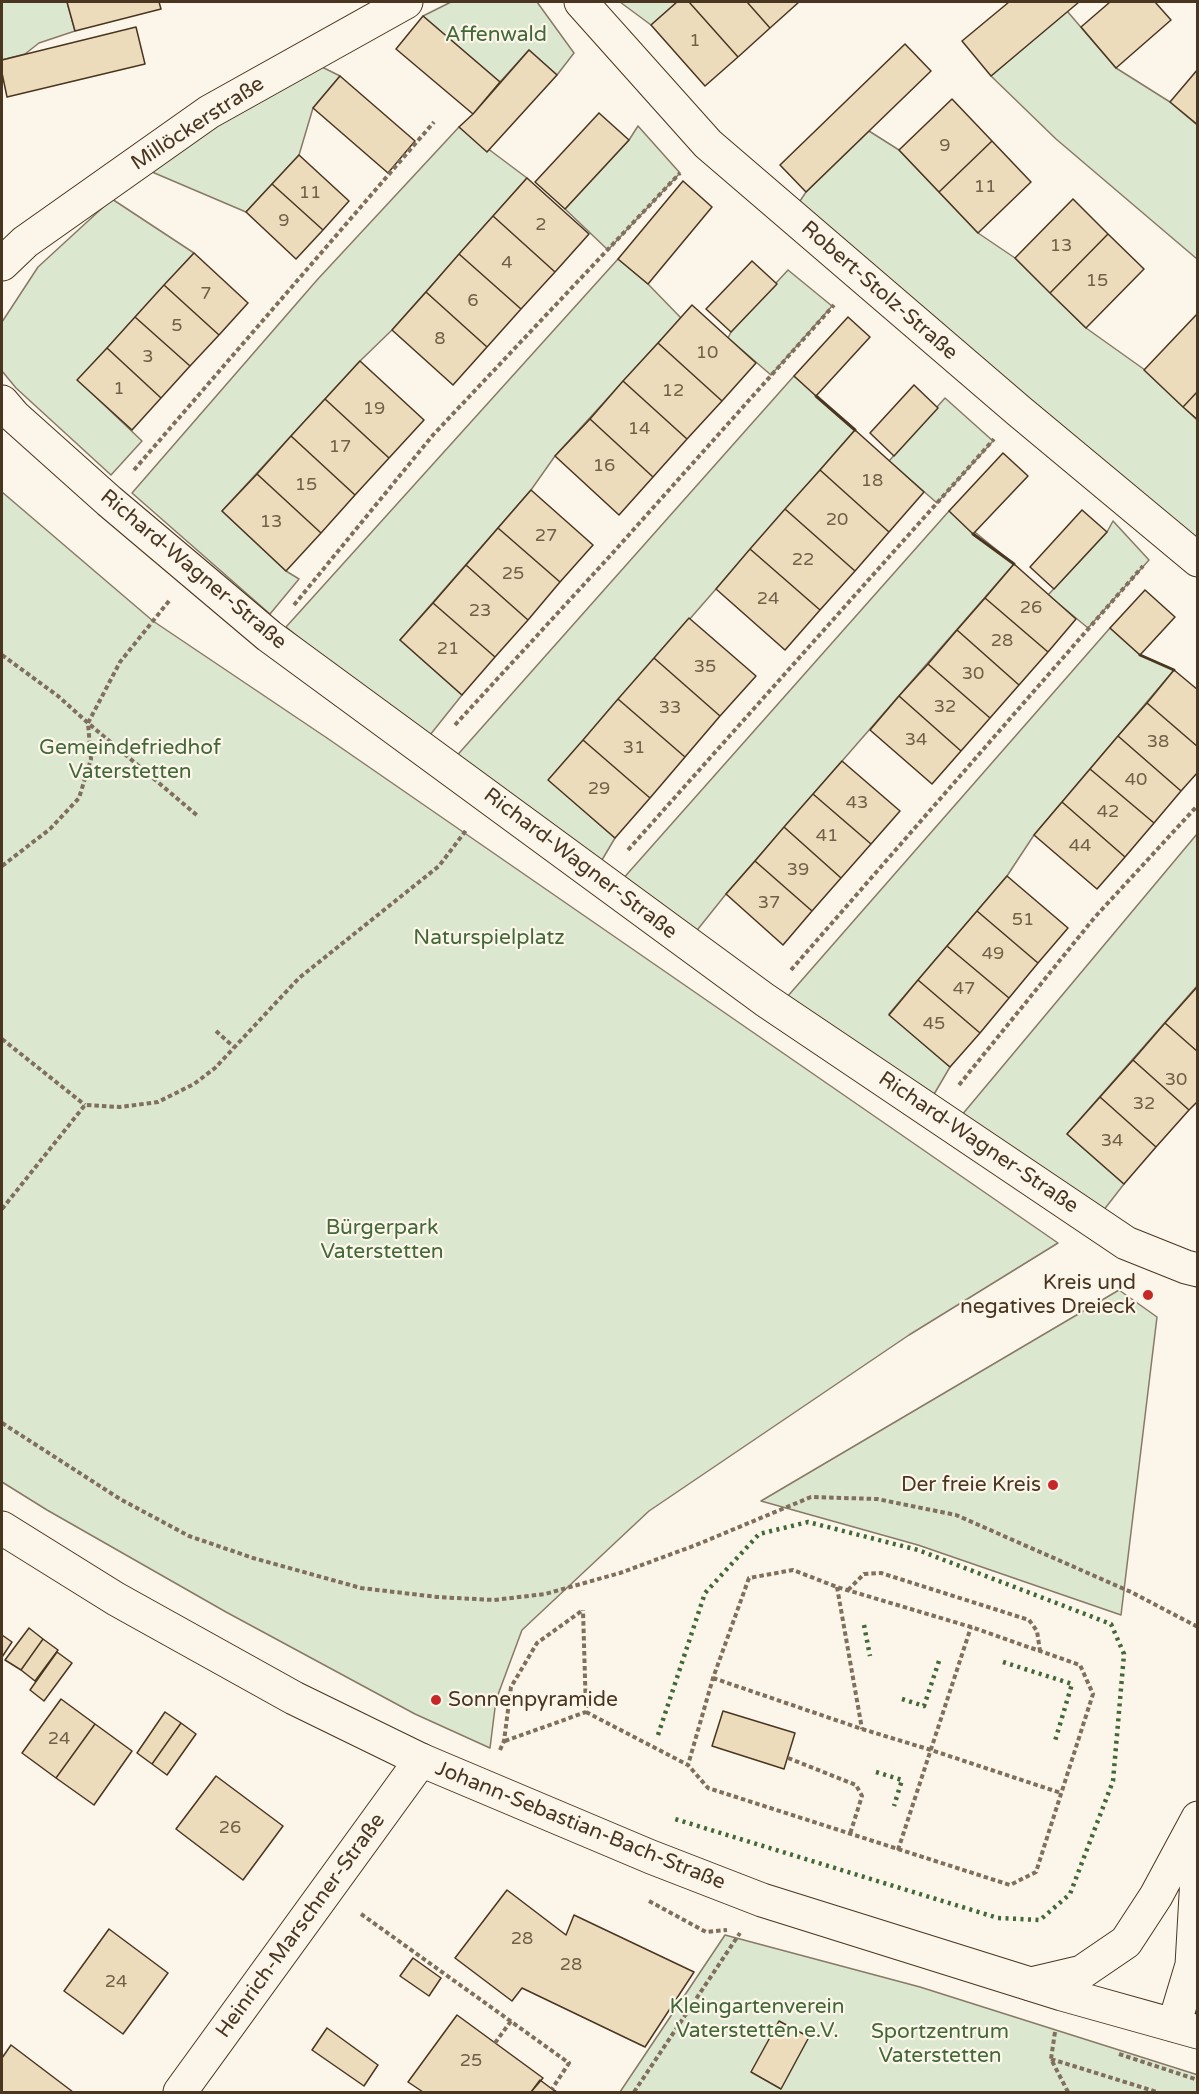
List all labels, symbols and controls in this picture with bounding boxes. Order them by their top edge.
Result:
park label: Affenwald [445,22,547,48]
house number: 1 [689,30,701,52]
street label: Millöckerstraße [127,72,269,176]
house number: 9 [939,135,951,157]
house number: 11 [974,176,996,198]
house number: 11 [299,182,321,204]
house number: 9 [278,210,290,232]
house number: 2 [535,214,547,236]
street label: Robert-Stolz-Straße [796,216,962,366]
house number: 13 [1050,235,1072,257]
house number: 4 [501,252,513,274]
house number: 15 [1086,270,1108,292]
house number: 7 [200,283,212,305]
house number: 6 [467,290,479,312]
house number: 5 [171,315,183,337]
house number: 8 [434,328,446,350]
house number: 10 [696,342,718,364]
house number: 3 [142,346,154,368]
house number: 1 [113,378,125,400]
house number: 12 [662,380,684,402]
house number: 19 [363,398,385,420]
house number: 14 [628,418,650,440]
house number: 17 [329,436,351,458]
house number: 16 [593,455,615,477]
house number: 18 [861,470,883,492]
house number: 15 [295,474,317,496]
street label: Richard-Wagner-Straße [95,485,291,655]
house number: 20 [826,509,848,531]
house number: 13 [260,511,282,533]
house number: 27 [535,525,557,547]
house number: 22 [792,549,814,571]
house number: 25 [502,563,524,585]
house number: 24 [757,588,779,610]
house number: 26 [1020,597,1042,619]
house number: 23 [469,600,491,622]
house number: 28 [991,630,1013,652]
house number: 21 [437,638,459,660]
house number: 35 [694,656,716,678]
house number: 30 [962,663,984,685]
house number: 32 [934,696,956,718]
house number: 33 [659,697,681,719]
house number: 34 [905,729,927,751]
house number: 38 [1147,731,1169,753]
park label: Gemeindefriedhof Vaterstetten [39,735,221,785]
house number: 31 [623,737,645,759]
house number: 40 [1125,769,1147,791]
house number: 29 [588,778,610,800]
street label: Richard-Wagner-Straße [478,783,682,945]
house number: 43 [846,792,868,814]
house number: 42 [1097,801,1119,823]
house number: 41 [816,825,838,847]
house number: 44 [1069,835,1091,857]
house number: 39 [787,859,809,881]
house number: 37 [758,892,780,914]
house number: 51 [1012,909,1034,931]
park label: Naturspielplatz [413,925,565,951]
house number: 49 [982,943,1004,965]
house number: 47 [953,978,975,1000]
house number: 45 [923,1013,945,1035]
street label: Richard-Wagner-Straße [873,1067,1083,1219]
house number: 30 [1165,1069,1187,1091]
house number: 32 [1133,1093,1155,1115]
house number: 34 [1101,1130,1123,1152]
park label: Bürgerpark Vaterstetten [320,1215,444,1265]
place label: Kreis und negatives Dreieck [960,1270,1136,1320]
marker: Kreis und negatives Dreieck [1141,1288,1155,1302]
place label: Der freie Kreis [901,1472,1041,1498]
marker: Der freie Kreis [1046,1478,1060,1492]
place label: Sonnenpyramide [448,1687,618,1713]
marker: Sonnenpyramide [429,1693,443,1707]
house number: 24 [48,1728,70,1750]
street label: Johann-Sebastian-Bach-Straße [431,1756,729,1896]
street label: Heinrich-Marschner-Straße [211,1809,391,2043]
house number: 26 [219,1817,241,1839]
house number: 28 [511,1928,533,1950]
house number: 28 [560,1954,582,1976]
house number: 24 [105,1971,127,1993]
park label: Kleingartenverein Vaterstetten e.V. [669,1994,845,2044]
park label: Sportzentrum Vaterstetten [871,2019,1009,2069]
house number: 25 [460,2050,482,2072]

